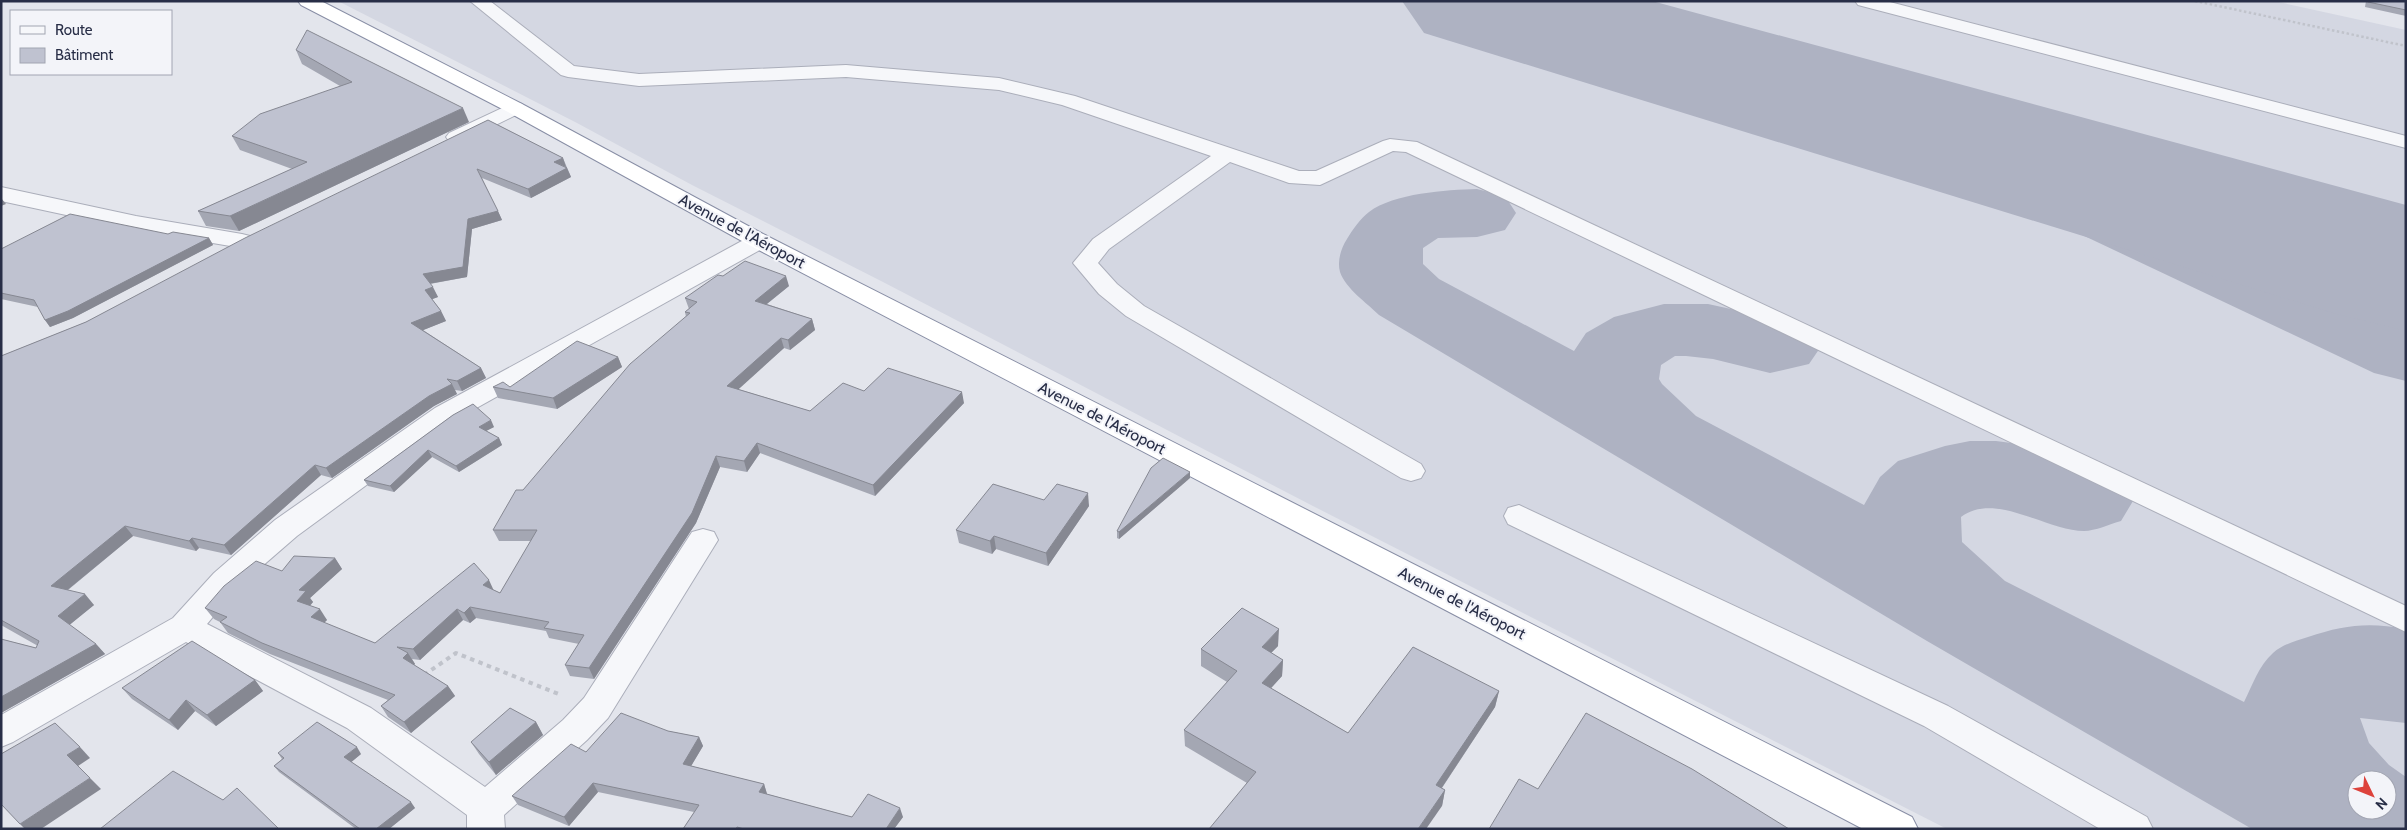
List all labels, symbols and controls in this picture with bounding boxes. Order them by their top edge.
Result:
legend [10,10,172,75]
text: Route [55,21,93,39]
text: Bâtiment [55,46,113,64]
street label: Avenue de l'Aéroport [676,190,809,273]
street label: Avenue de l'Aéroport [1035,378,1169,459]
street label: Avenue de l'Aéroport [1395,563,1529,644]
north arrow [2347,770,2397,820]
text: N [2372,794,2391,814]

